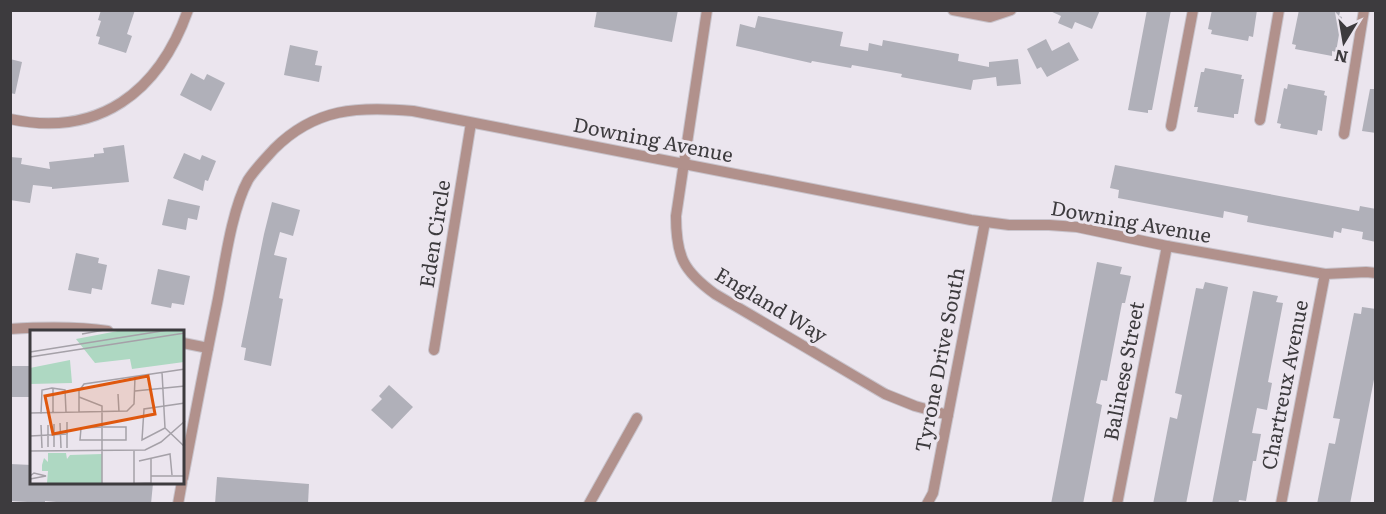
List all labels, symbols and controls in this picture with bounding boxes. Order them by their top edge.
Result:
north arrow [1314,12,1374,72]
text: N [1332,45,1350,71]
street label: Downing Avenue [571,108,736,168]
street label: Eden Circle [410,178,456,290]
street label: Downing Avenue [1049,191,1214,249]
street label: England Way [710,258,834,349]
street label: Tyrone Drive South [905,265,971,455]
street label: Chartreux Avenue [1252,297,1314,472]
street label: Balinese Street [1094,298,1150,443]
inset map [30,330,184,484]

